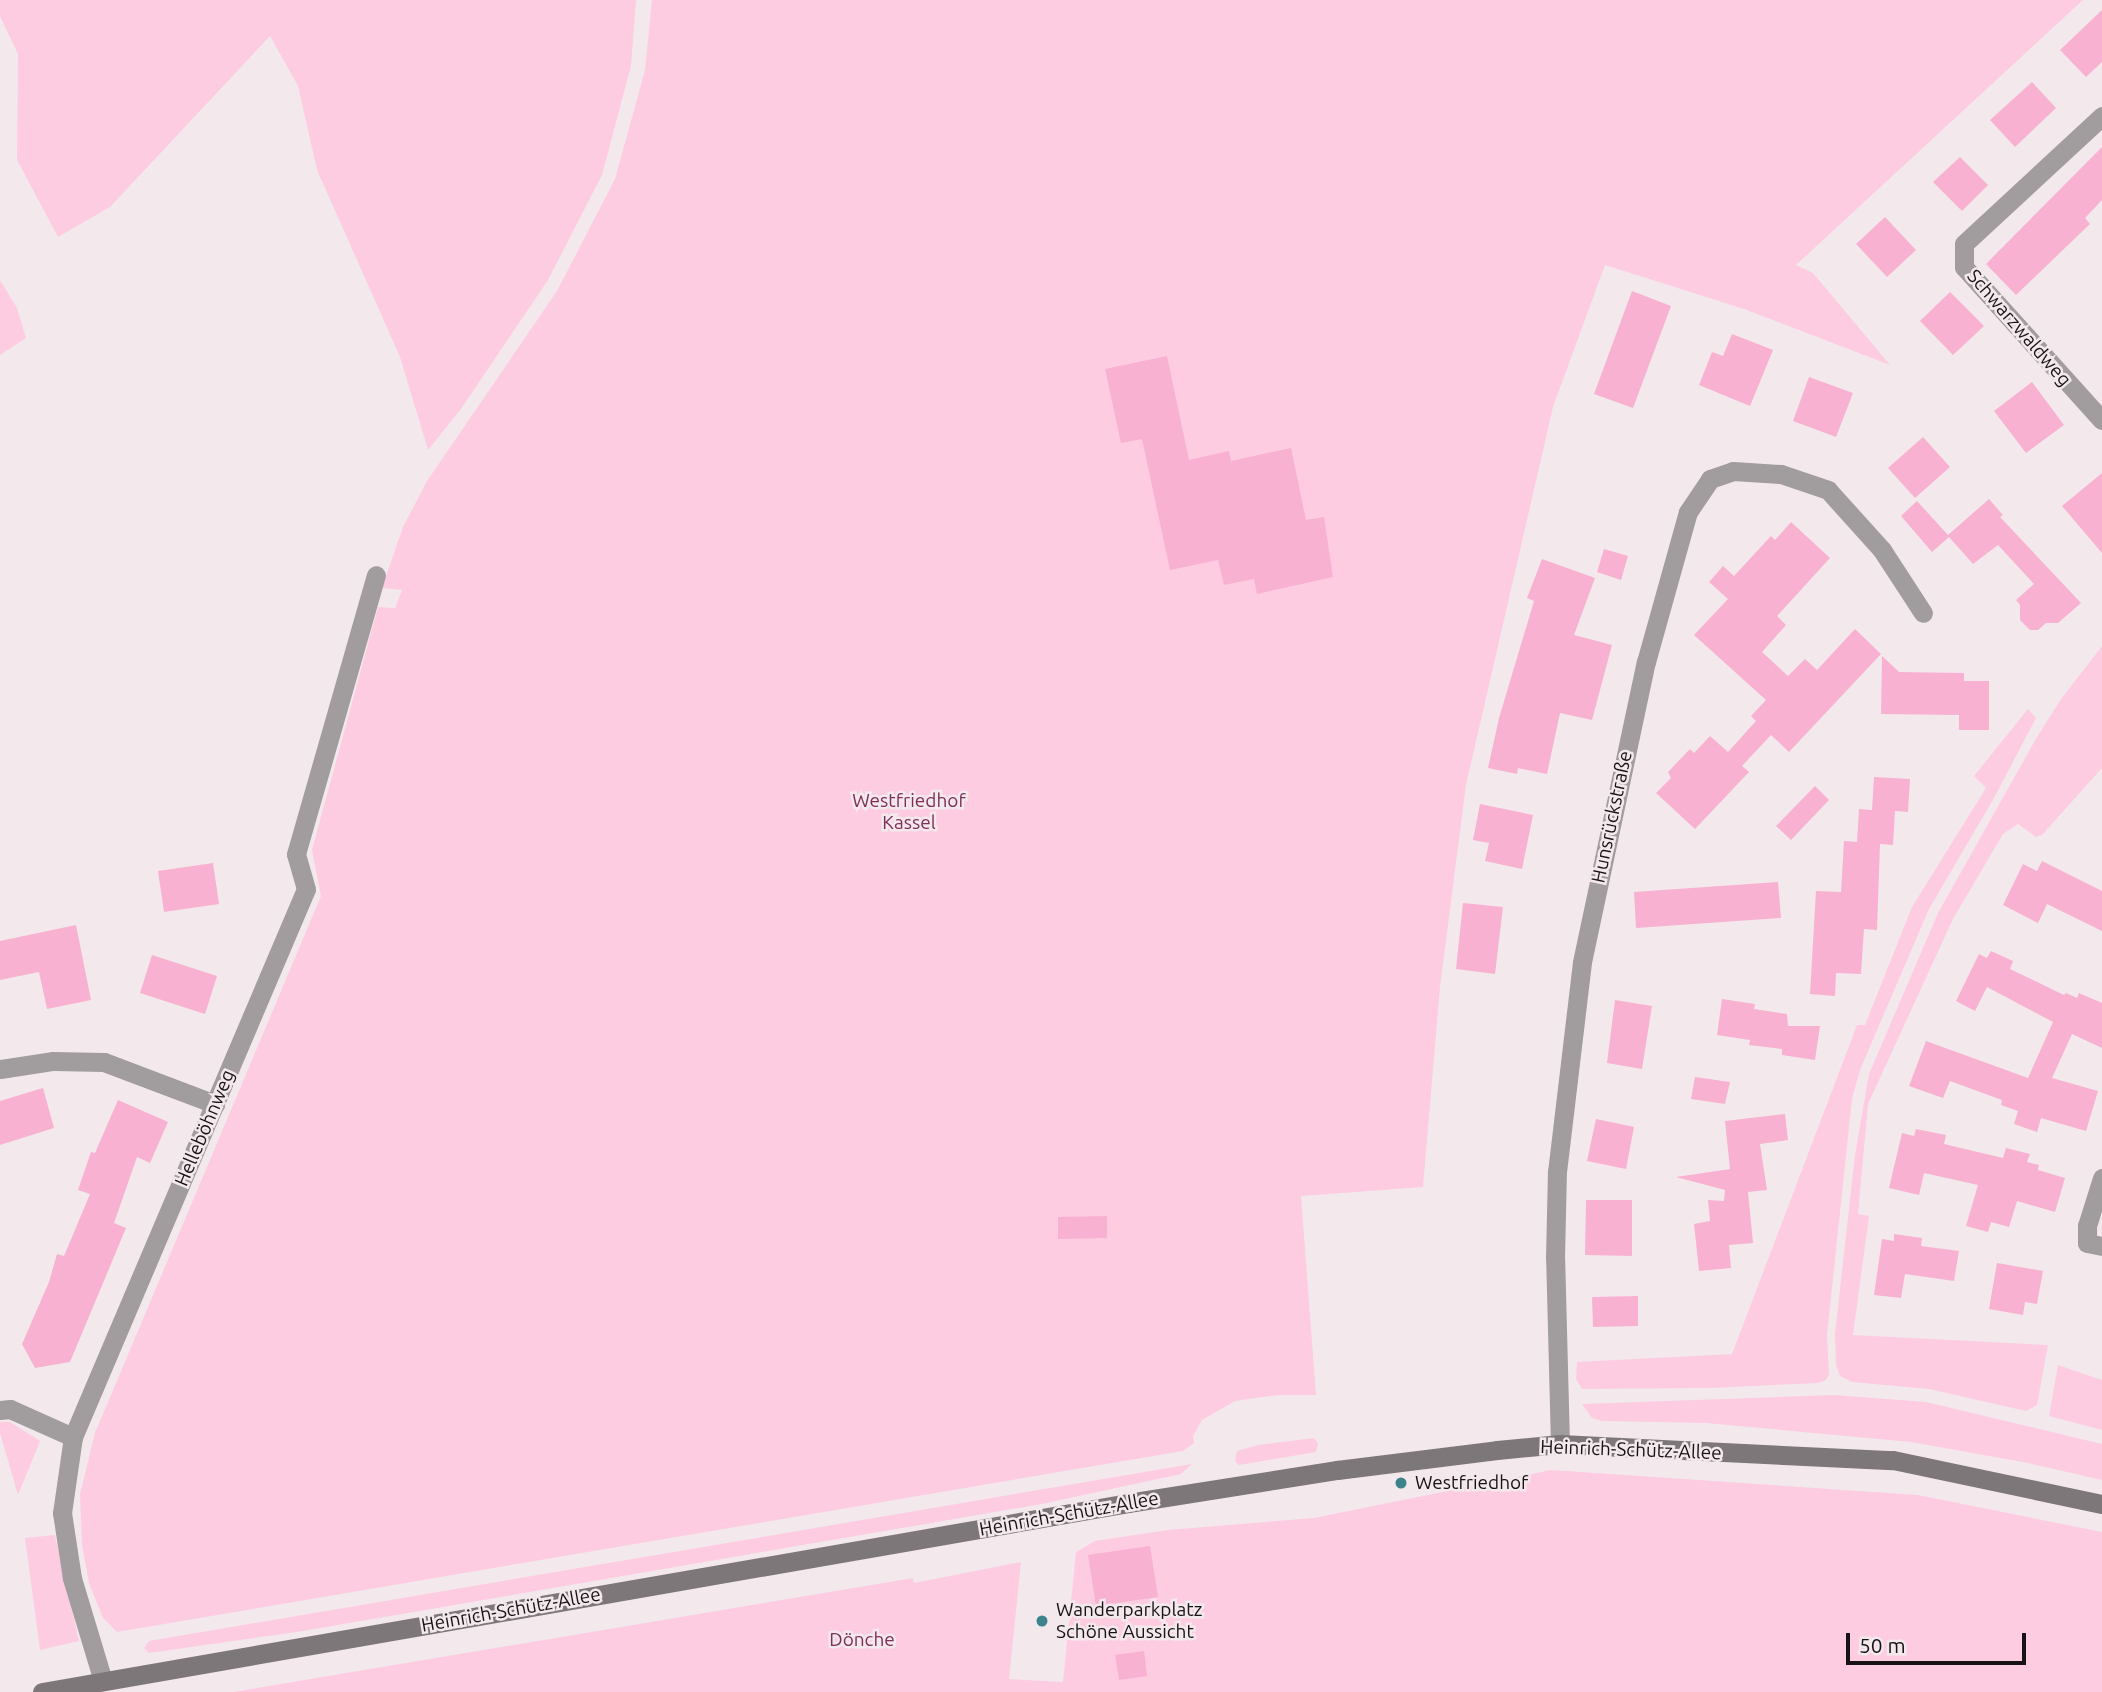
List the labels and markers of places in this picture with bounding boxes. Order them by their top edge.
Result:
place label: Westfriedhof [1415,1472,1528,1494]
marker: Westfriedhof [1393,1475,1409,1491]
place label: Wanderparkplatz Schöne Aussicht [1056,1599,1202,1643]
marker: Wanderparkplatz Schöne Aussicht [1034,1613,1050,1629]

